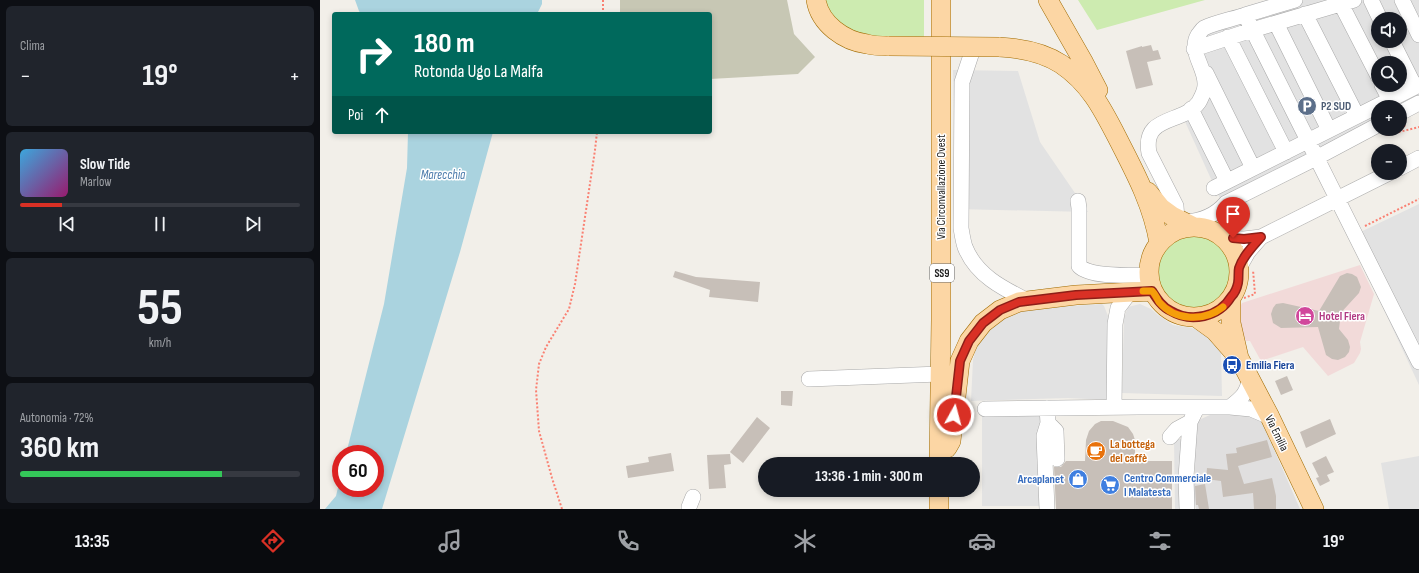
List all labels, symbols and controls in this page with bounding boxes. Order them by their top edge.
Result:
map controls [1371,12,1407,180]
button: sound [1371,12,1407,48]
text: 180 m [414,27,474,60]
icon: right [348,28,400,80]
text: Clima [20,38,45,54]
button: search [1371,56,1407,92]
text: 19° [142,58,178,94]
text: Rotonda Ugo La Malfa [414,61,543,82]
text: − [20,63,31,90]
text: + [289,63,300,90]
parking icon: P2 SUD [1296,95,1318,117]
place label: P2 SUD [1321,99,1351,114]
button: + [1371,100,1407,136]
icon: ahead [371,104,393,126]
text: Poi [348,106,363,125]
street label: Via Circonvallazione Ovest [934,134,949,240]
button: − [1371,144,1407,180]
text: Slow Tide [80,155,130,174]
water label: Marecchia [421,167,466,183]
text: Marlow [80,174,112,190]
pin [1216,197,1250,238]
icon: arrive [1222,203,1244,225]
icon: previous [56,213,78,235]
icon: pause [149,213,171,235]
icon: next [242,213,264,235]
road number: SS9 [930,264,954,282]
text: 55 [137,277,183,340]
hotel icon: Hotel Fiera [1294,305,1316,327]
place label: Hotel Fiera [1319,309,1365,324]
text: km/h [149,335,171,351]
bus stop icon: Emilia Fiera [1221,354,1243,376]
place label: Emilia Fiera [1246,358,1295,373]
position arrow [933,394,975,436]
text: Autonomia · 72% [20,410,94,426]
street label: Via Emilia [1261,413,1292,454]
text: 360 km [20,430,99,466]
place label: La bottega del caffè [1110,437,1155,466]
cafe icon: La bottega del caffè [1085,440,1107,462]
speed limit sign: 60 [332,445,384,497]
text: 13:36 · 1 min · 300 m [815,467,923,486]
shop icon: Arcaplanet [1067,468,1089,490]
place label: Centro Commerciale I Malatesta [1124,471,1211,500]
place label: Arcaplanet [1017,472,1064,487]
supermarket icon: Centro Commerciale I Malatesta [1099,474,1121,496]
icon: directions [259,527,287,555]
icon: music [436,527,464,555]
icon: phone [614,527,642,555]
icon: climate [791,527,819,555]
icon: car [968,527,996,555]
icon: filters [1146,527,1174,555]
text: 13:35 [75,531,110,552]
text: 19° [1323,531,1344,552]

